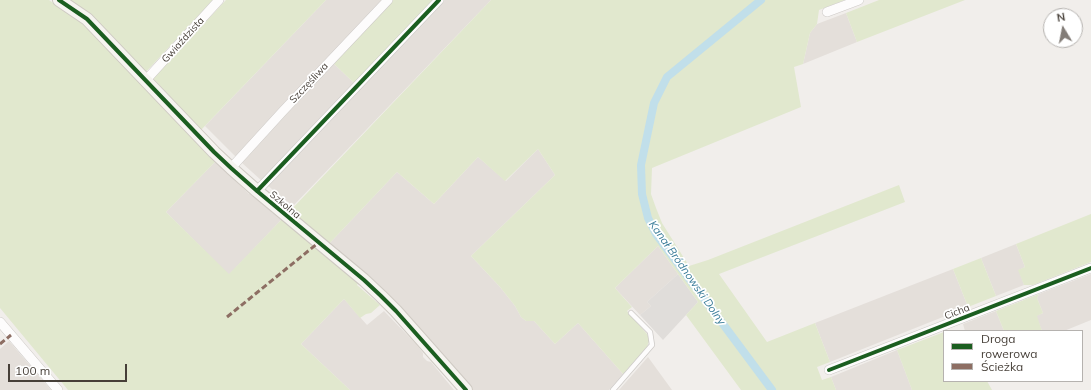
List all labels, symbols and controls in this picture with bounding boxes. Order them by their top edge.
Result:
north arrow [1043,8,1083,48]
text: N [1056,10,1066,25]
street label: Gwiaździsta [159,15,207,65]
street label: Szczęśliwa [287,60,331,106]
street label: Szkolna [267,189,303,221]
water label: Kanał Bródnowski Dolny [646,218,728,328]
street label: Cicha [943,302,971,322]
legend [943,330,1083,382]
text: Droga rowerowa [981,331,1037,361]
scale bar [10,356,129,382]
text: Ścieżka [981,359,1023,374]
text: 100 m [15,363,50,378]

